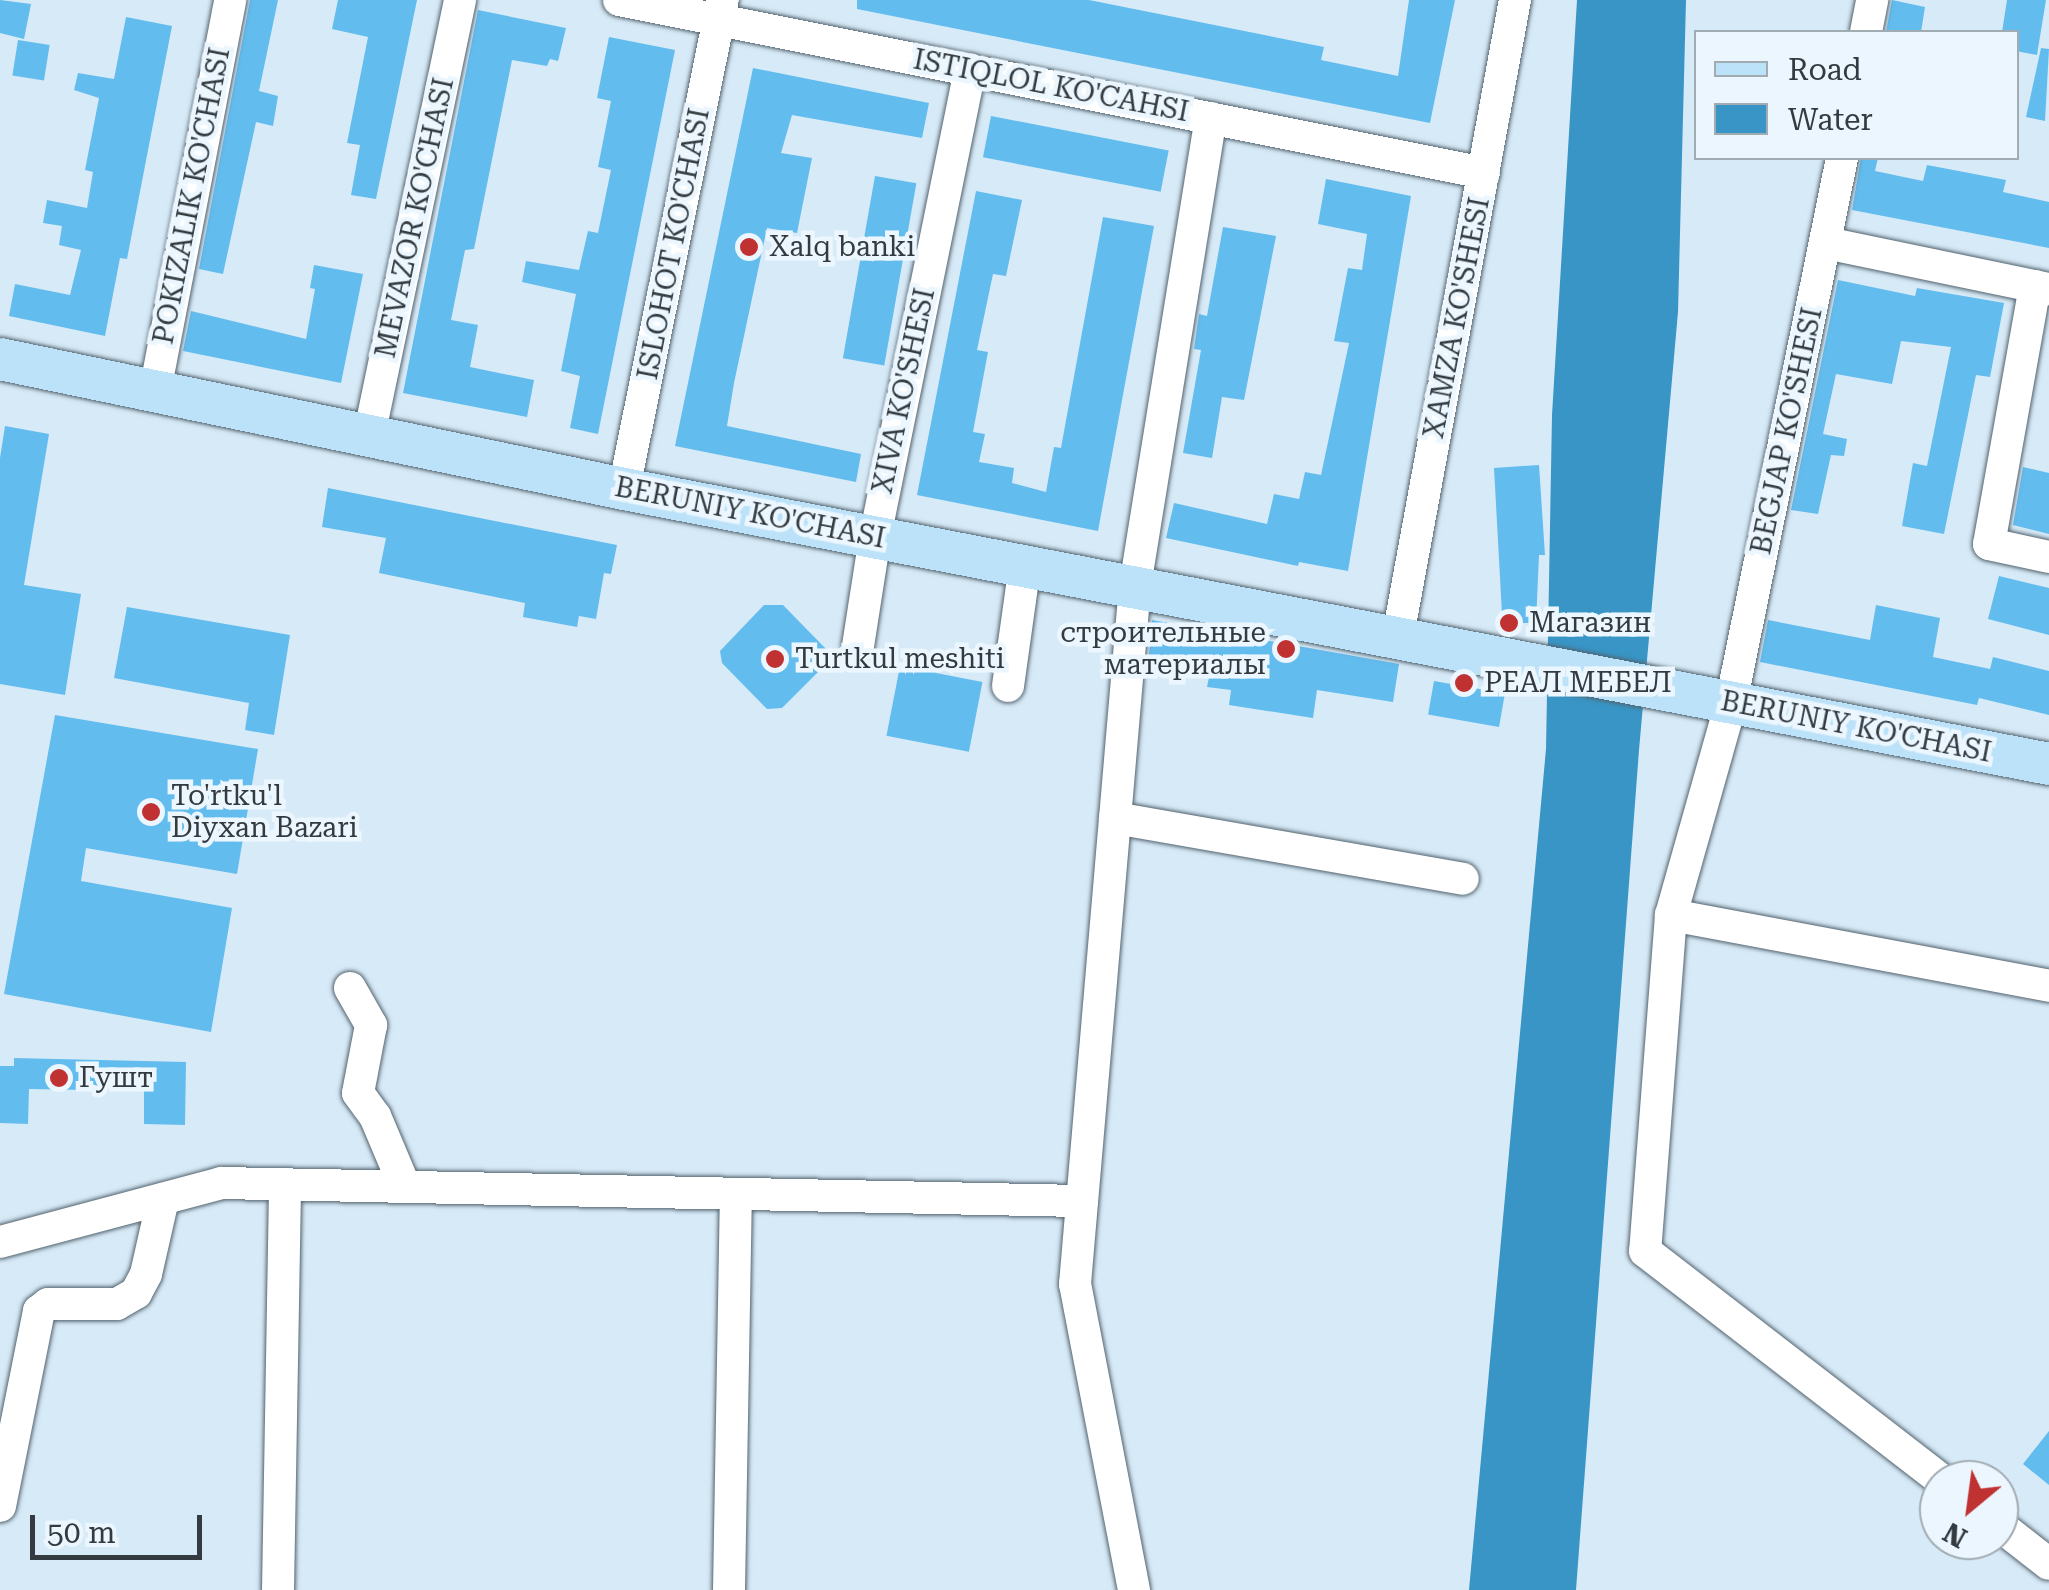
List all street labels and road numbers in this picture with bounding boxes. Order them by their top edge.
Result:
street label: ISTIQLOL KO'CAHSI [910,43,1192,129]
street label: POKIZALIK KO'CHASI [147,45,237,347]
street label: MEVAZOR KO'CHASI [369,75,461,361]
street label: ISLOHOT KO'CHASI [631,105,717,383]
street label: XAMZA KO'SHESI [1417,195,1497,441]
street label: XIVA KO'SHESI [866,285,942,497]
street label: BEGJAP KO'SHESI [1744,305,1830,557]
street label: BERUNIY KO'CHASI [612,470,888,556]
street label: BERUNIY KO'CHASI [1718,684,1994,770]

